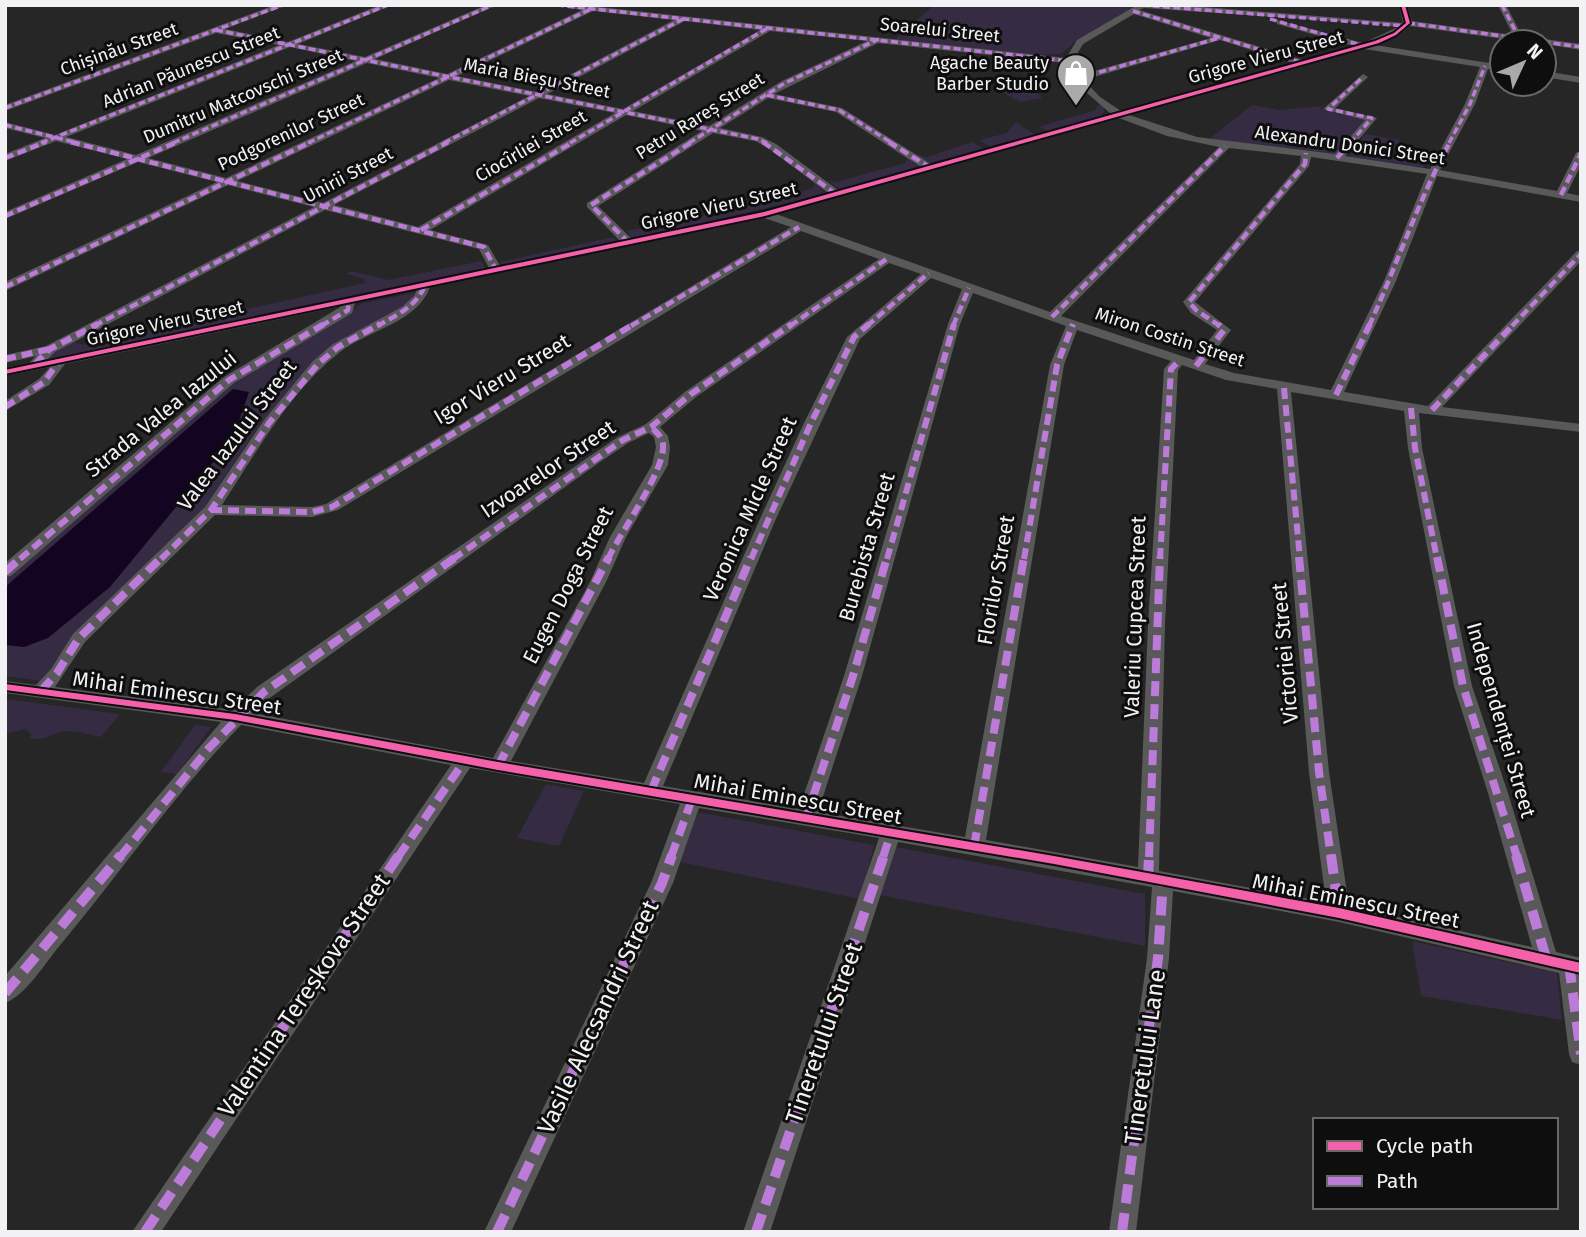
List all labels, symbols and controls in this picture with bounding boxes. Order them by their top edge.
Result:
street label: Soarelui Street [879,13,1002,47]
street label: Chișinău Street [57,17,182,81]
street label: Adrian Păunescu Street [99,21,283,113]
street label: Grigore Vieru Street [1186,26,1347,88]
north arrow [1488,28,1558,98]
text: N [1522,39,1548,64]
street label: Dumitru Matcovschi Street [140,44,347,148]
place label: Agache Beauty Barber Studio [930,52,1049,95]
shop icon: Agache Beauty Barber Studio [1055,52,1097,107]
street label: Maria Bieșu Street [462,53,613,104]
street label: Petru Rareș Street [632,67,769,165]
street label: Podgorenilor Street [214,88,368,176]
street label: Ciocîrliei Street [471,105,591,187]
street label: Alexandru Donici Street [1253,121,1447,169]
street label: Unirii Street [299,142,397,208]
street label: Grigore Vieru Street [639,177,800,235]
street label: Grigore Vieru Street [85,296,246,350]
street label: Miron Costin Street [1093,302,1248,372]
street label: Igor Vieru Street [429,328,575,430]
street label: Strada Valea Iazului [80,345,242,483]
street label: Valea Iazului Street [172,354,302,515]
street label: Veronica Micle Street [698,412,803,606]
street label: Izvoarelor Street [476,414,621,524]
street label: Burebista Street [833,469,901,624]
street label: Eugen Doga Street [517,502,619,668]
street label: Florilor Street [972,513,1020,647]
street label: Valeriu Cupcea Street [1118,515,1152,719]
street label: Victoriei Street [1266,581,1304,724]
street label: Independenței Street [1461,619,1541,821]
street label: Mihai Eminescu Street [71,665,283,721]
street label: Mihai Eminescu Street [692,768,904,830]
street label: Valentina Tereșkova Street [212,868,397,1122]
street label: Mihai Eminescu Street [1250,868,1462,934]
street label: Vasile Alecsandri Street [531,895,665,1138]
street label: Tineretului Street [780,938,868,1127]
street label: Tineretului Lane [1119,968,1171,1146]
legend [1313,1118,1558,1209]
text: Cycle path [1376,1133,1474,1159]
text: Path [1376,1168,1418,1194]

